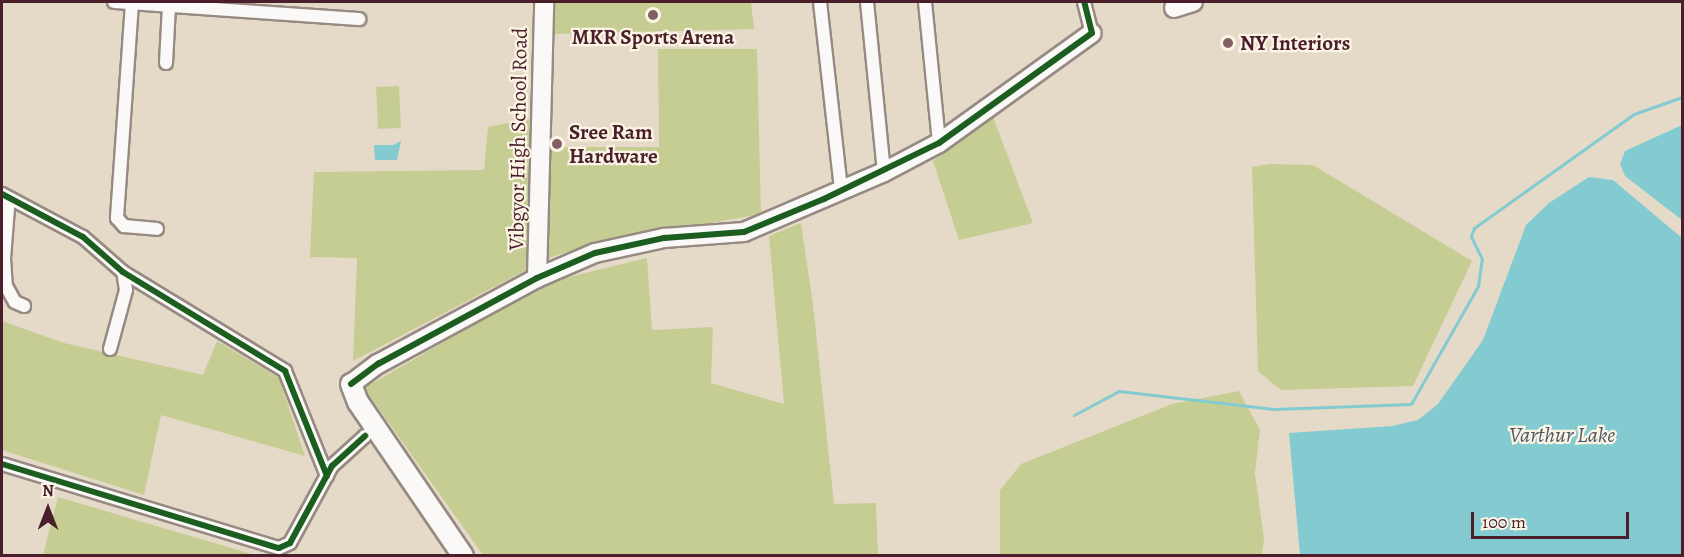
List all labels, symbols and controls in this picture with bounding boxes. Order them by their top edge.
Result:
marker: MKR Sports Arena [646,8,660,22]
place label: MKR Sports Arena [572,24,734,50]
street label: Vibgyor High School Road [503,27,533,251]
place label: NY Interiors [1240,30,1350,56]
marker: NY Interiors [1221,36,1235,50]
place label: Sree Ram Hardware [569,119,658,169]
marker: Sree Ram Hardware [550,137,564,151]
water label: Varthur Lake [1509,423,1615,449]
north arrow [18,479,78,539]
text: N [42,480,54,502]
scale bar [1474,500,1632,538]
text: 100 m [1482,510,1526,534]

